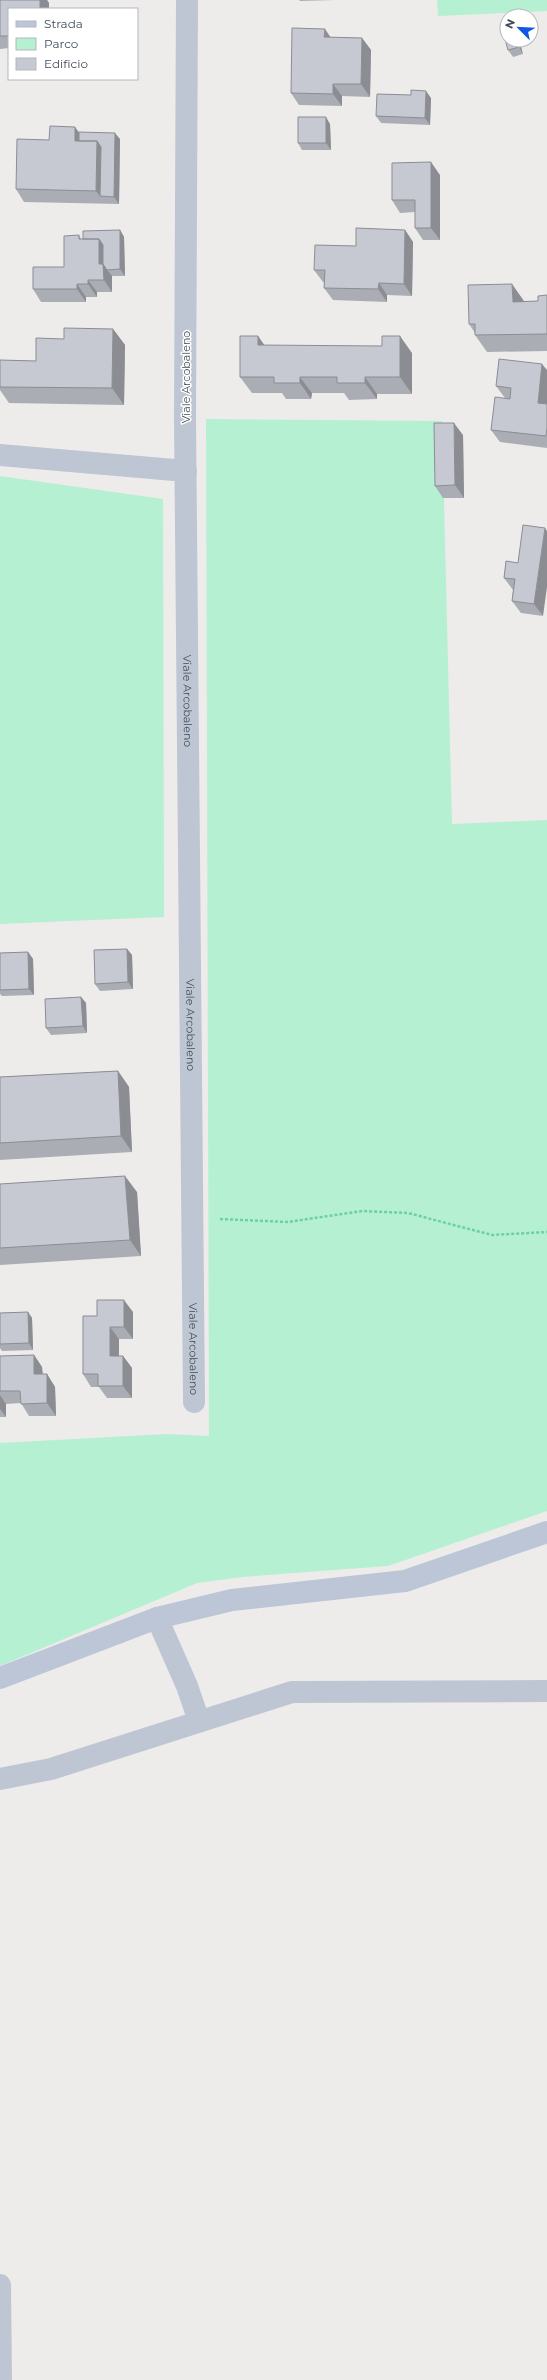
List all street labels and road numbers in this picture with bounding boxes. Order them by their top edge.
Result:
street label: Viale Arcobaleno [179,331,193,423]
street label: Viale Arcobaleno [180,655,195,747]
street label: Viale Arcobaleno [183,979,198,1071]
street label: Viale Arcobaleno [186,1303,201,1395]

